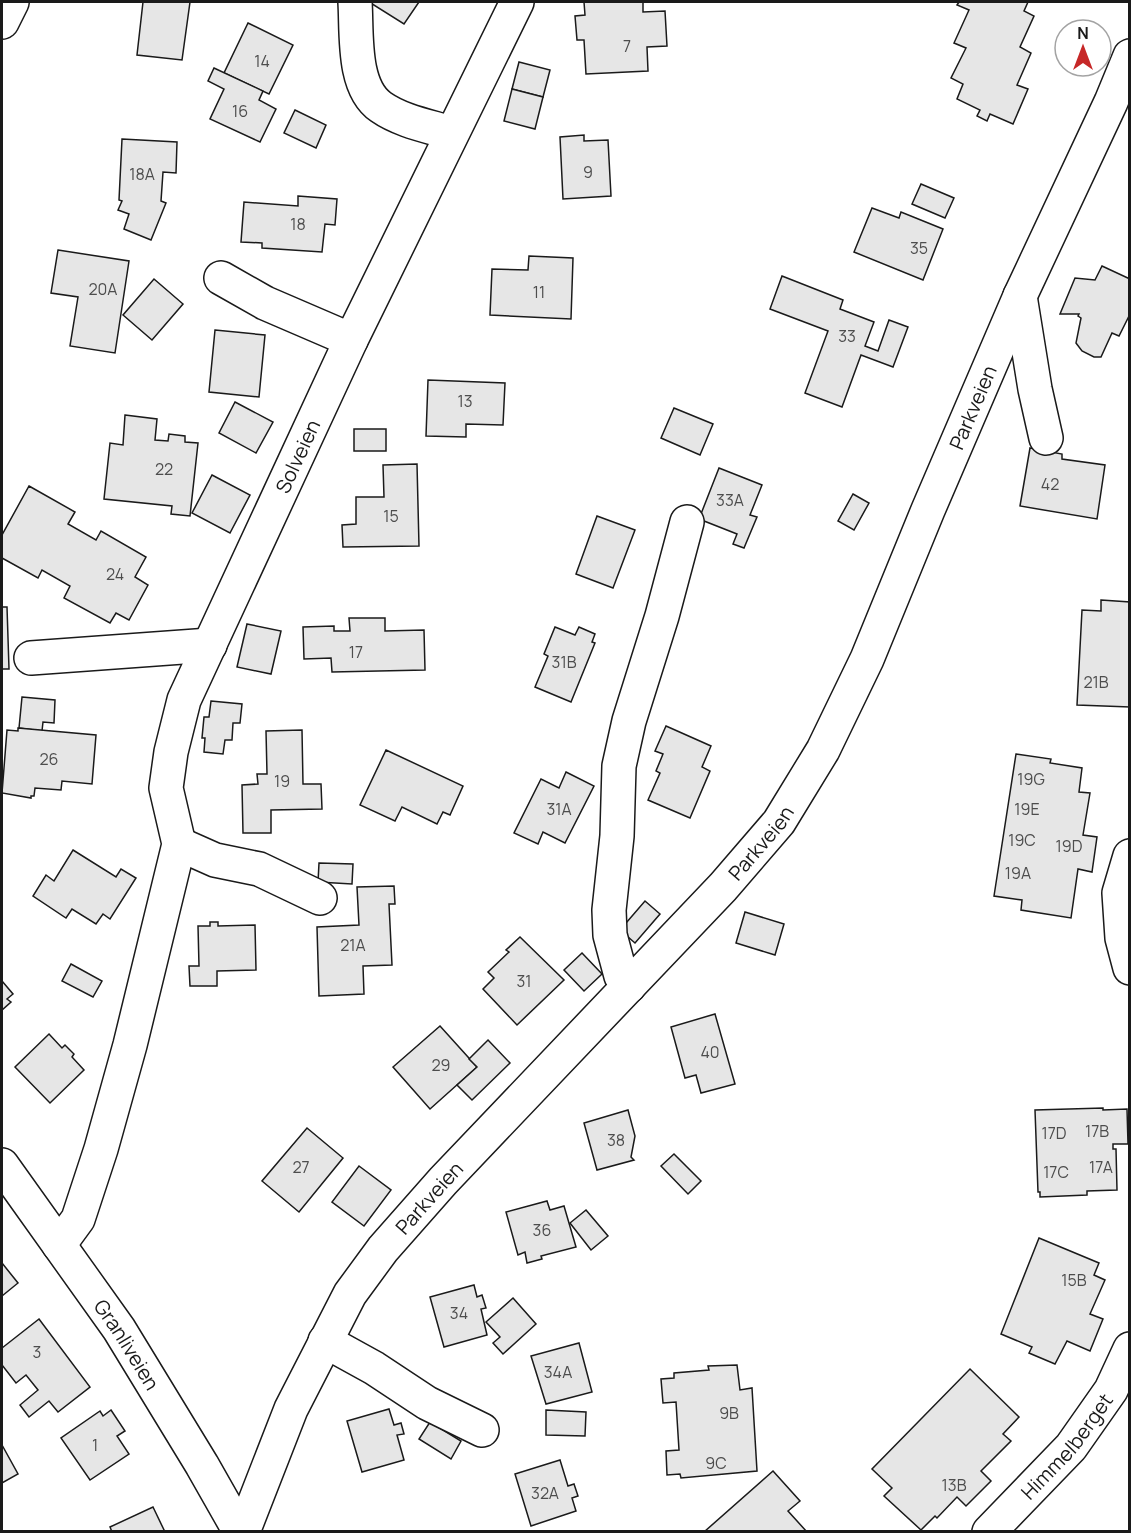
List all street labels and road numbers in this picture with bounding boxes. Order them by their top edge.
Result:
street label: Parkveien [942,361,1002,453]
street label: Solveien [268,415,326,497]
street label: Parkveien [722,800,799,886]
street label: Parkveien [389,1155,469,1240]
street label: Granliveien [88,1294,166,1395]
street label: Himmelberget [1015,1388,1118,1505]

